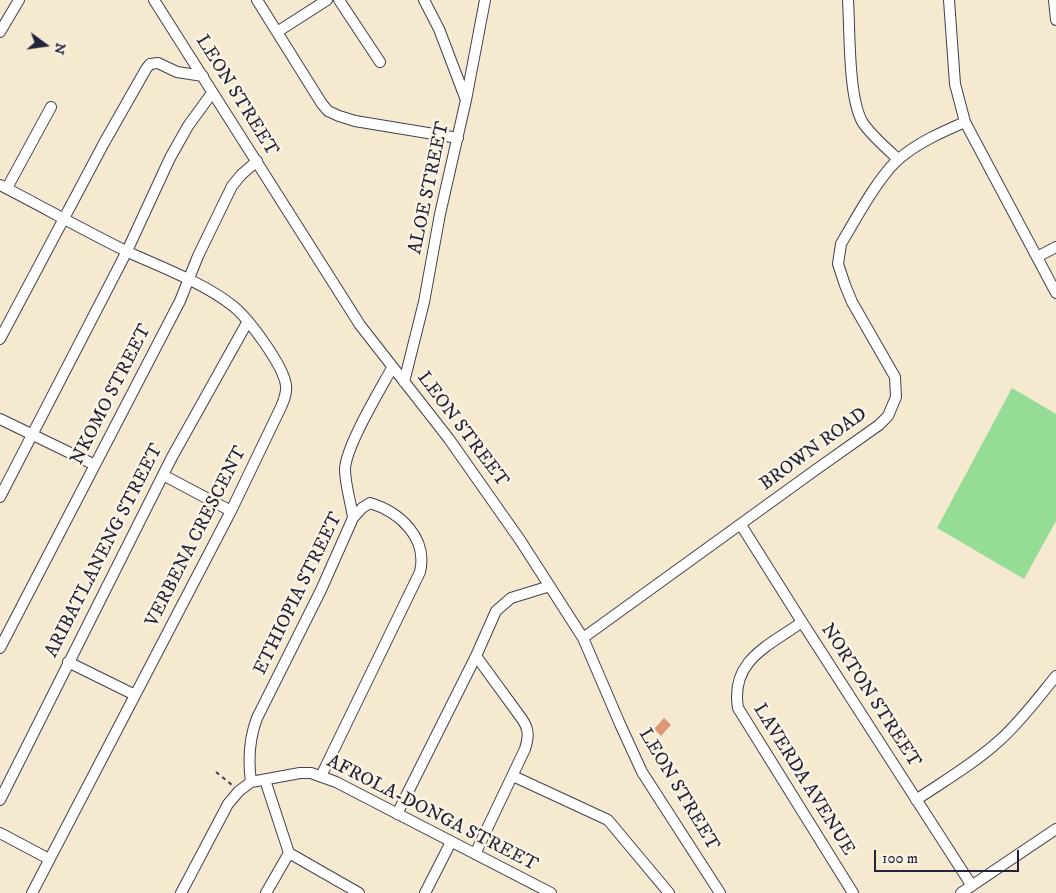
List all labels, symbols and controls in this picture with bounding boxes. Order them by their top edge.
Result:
north arrow [20,20,70,70]
street label: LEON STREET [190,31,282,161]
text: N [49,41,70,56]
street label: ALOE STREET [405,120,455,256]
street label: NKOMO STREET [67,321,157,469]
street label: LEON STREET [411,368,513,492]
street label: BROWN ROAD [756,404,872,496]
street label: ARIBATLANENG STREET [41,440,169,662]
street label: VERBENA CRESCENT [142,443,252,631]
street label: ETHIOPIA STREET [250,509,348,679]
street label: NORTON STREET [815,620,925,772]
street label: LAVERDA AVENUE [747,700,859,860]
street label: LEON STREET [633,725,723,855]
street label: AFROLA-DONGA STREET [323,751,541,877]
scale bar [876,840,1021,872]
text: 100 m [882,849,918,868]

